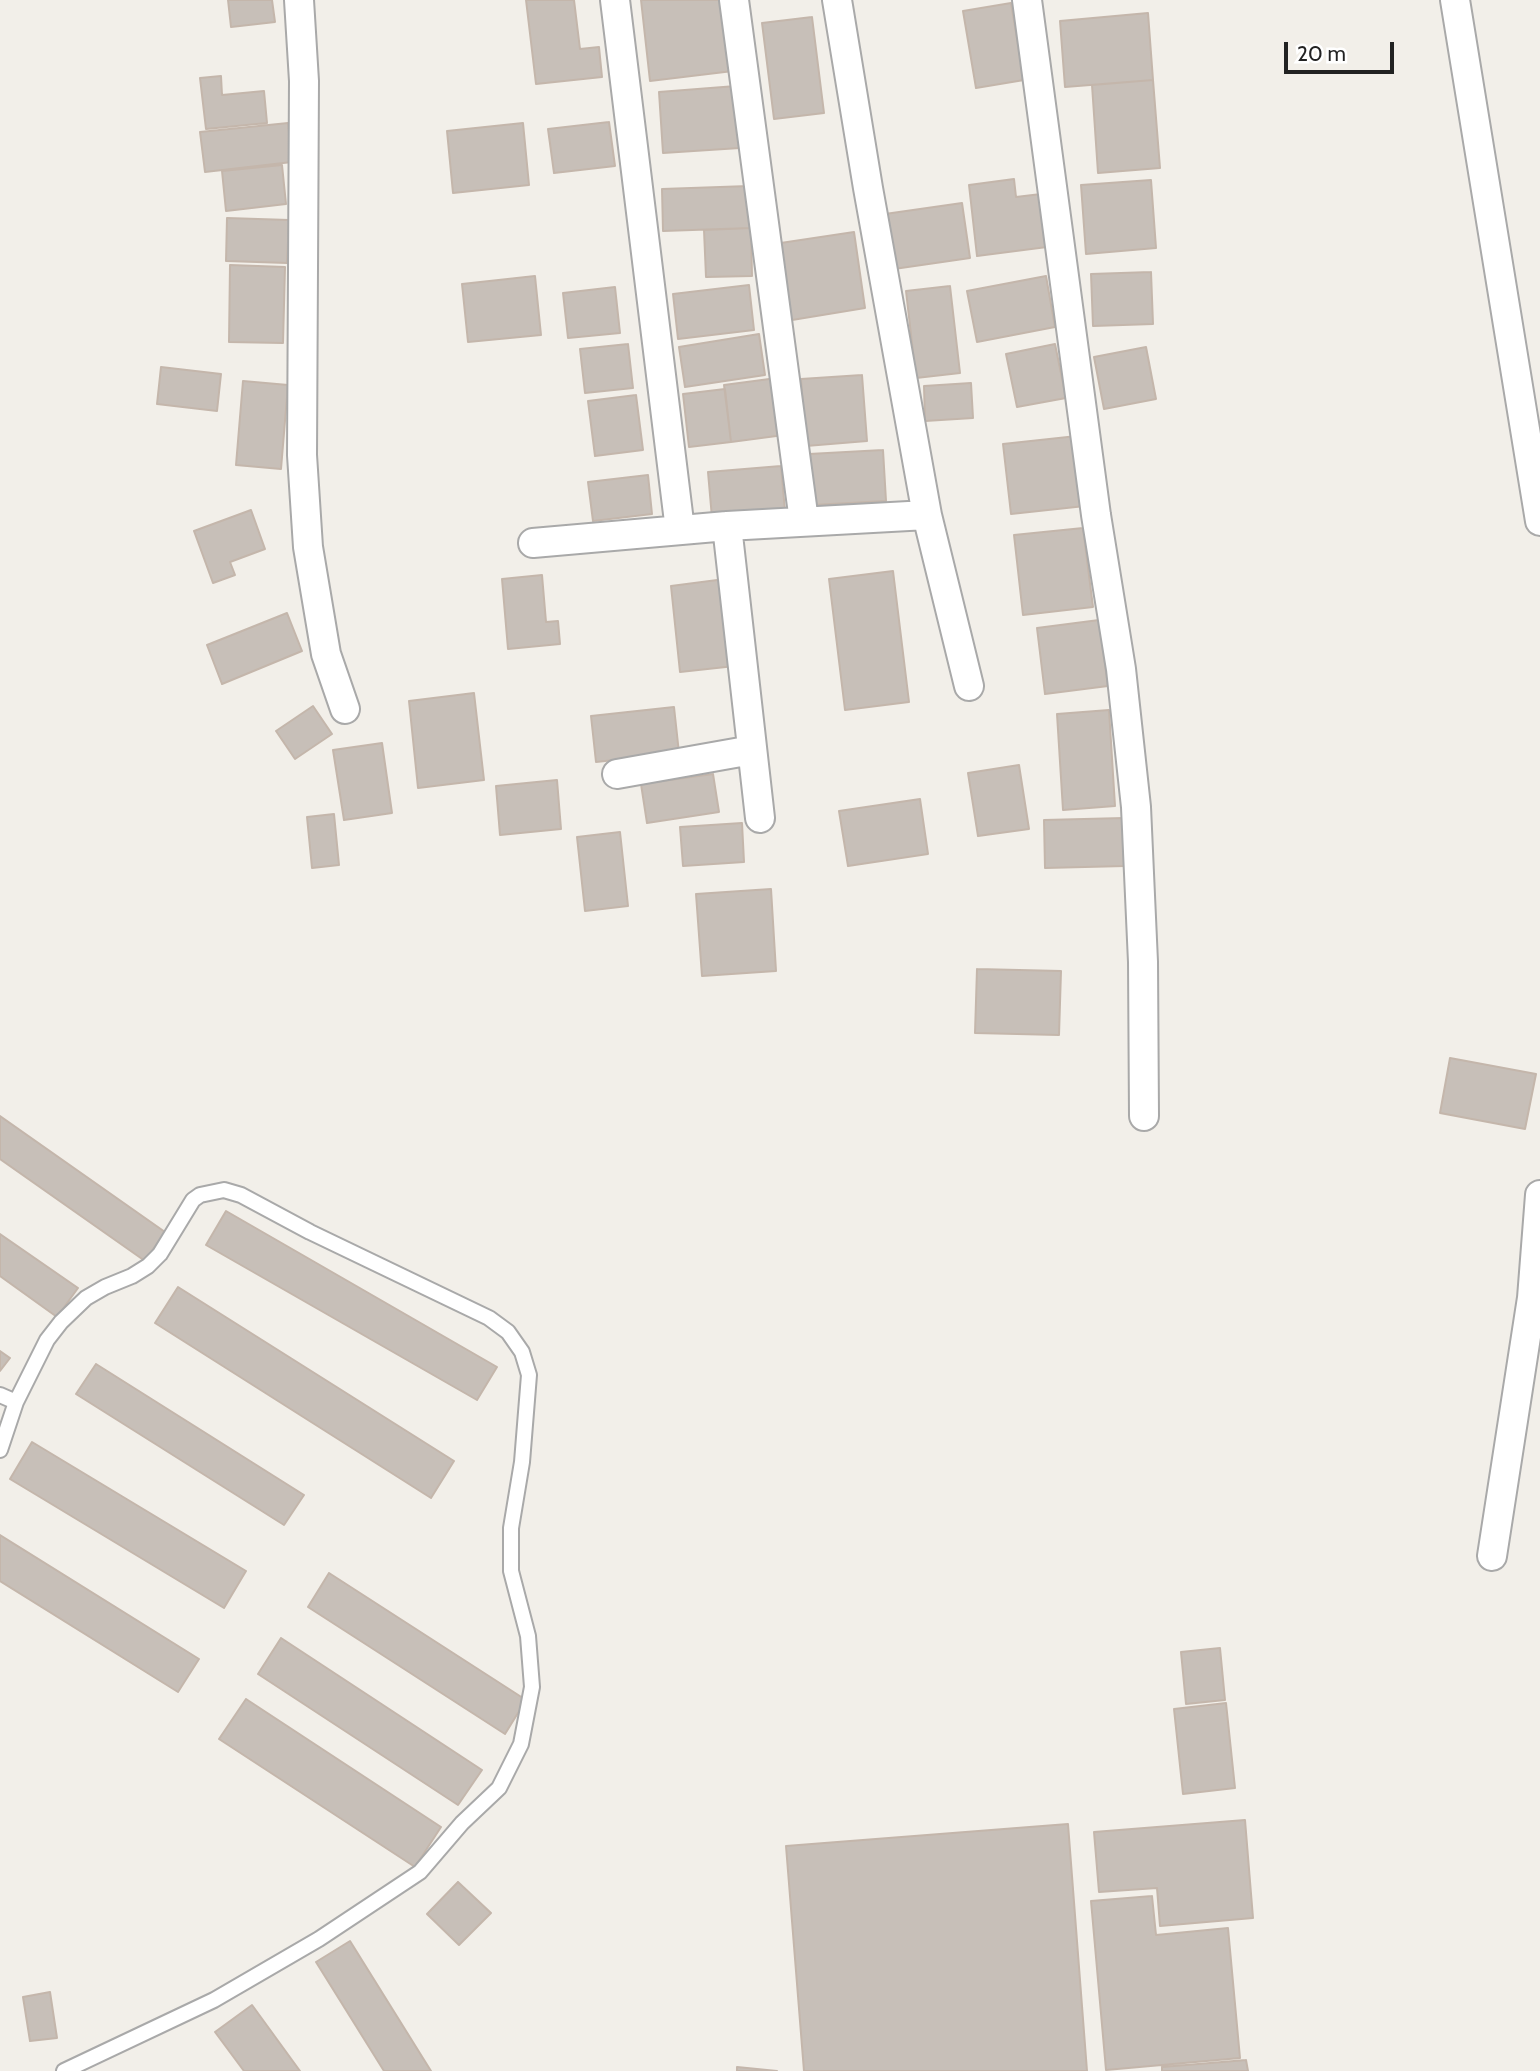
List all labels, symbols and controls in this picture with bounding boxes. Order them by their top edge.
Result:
scale bar [1288,28,1398,72]
text: 20 m [1297,41,1346,66]

